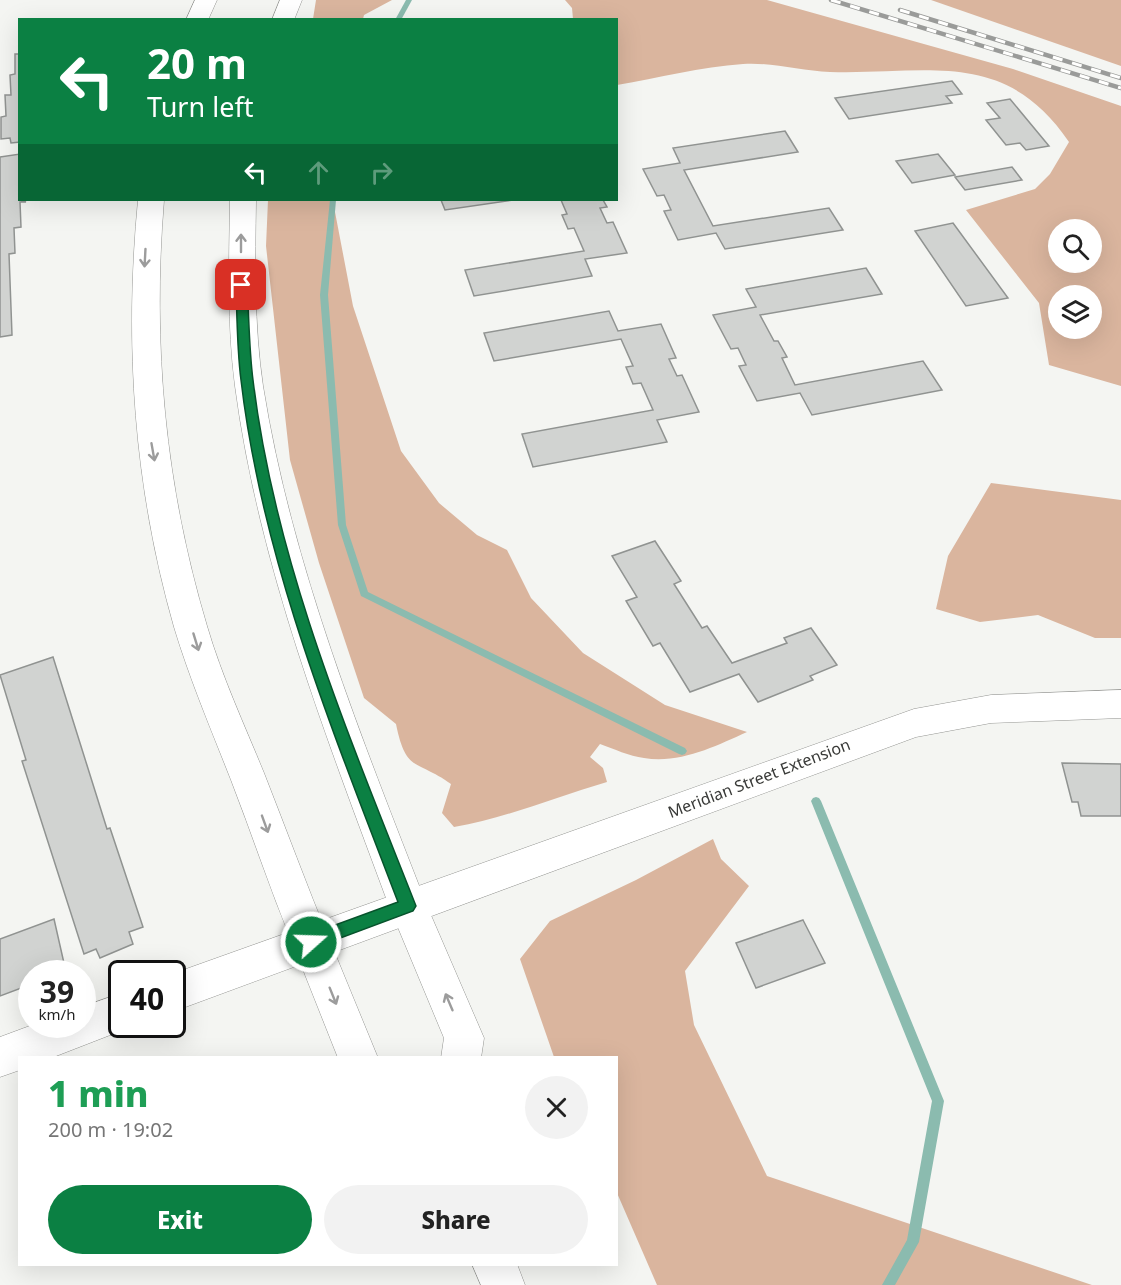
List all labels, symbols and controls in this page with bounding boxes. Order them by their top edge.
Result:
text: 20 m [147,34,247,91]
icon: left [48,42,126,120]
text: Turn left [147,88,253,125]
icon: left [239,156,272,189]
icon: ahead [302,156,335,189]
icon: right [365,156,398,189]
map controls [1048,219,1102,339]
button: search [1048,219,1102,273]
one-way arrow [235,234,247,254]
one-way arrow [140,247,151,267]
pin [215,259,266,310]
icon: arrive [224,268,257,301]
button: layers [1048,285,1102,339]
one-way arrow [148,442,159,461]
one-way arrow [191,632,202,651]
street label: Meridian Street Extension [665,733,853,823]
one-way arrow [260,814,271,833]
position arrow [279,910,343,974]
speed limit sign: 40 [108,960,186,1038]
text: 39 [40,971,74,1012]
one-way arrow [328,986,339,1005]
one-way arrow [443,994,454,1012]
text: km/h [39,1004,75,1024]
text: 1 min [48,1069,149,1118]
button: close [525,1076,588,1139]
text: 200 m · 19:02 [48,1116,173,1143]
button: Exit [48,1185,312,1254]
button: Share [324,1185,588,1254]

